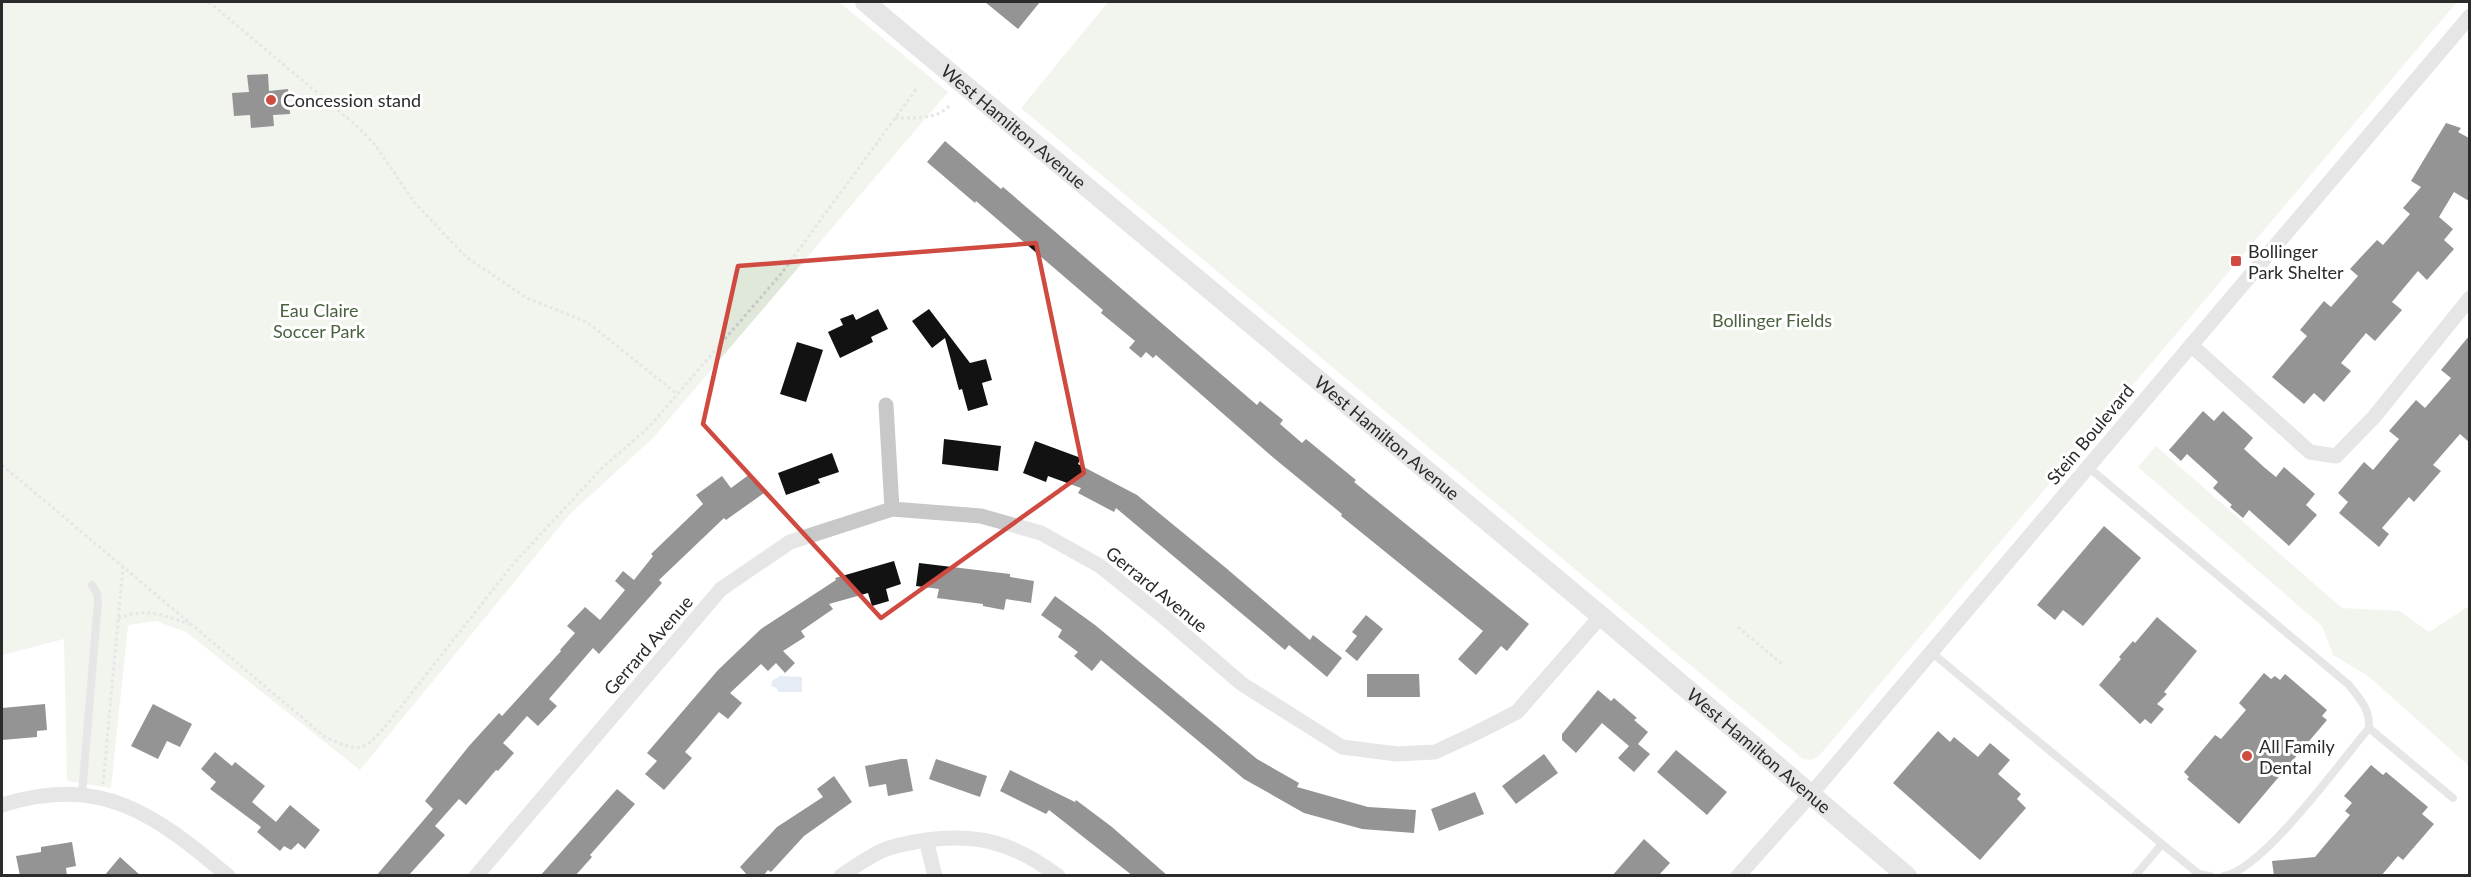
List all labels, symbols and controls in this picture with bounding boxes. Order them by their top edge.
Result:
street label: West Hamilton Avenue [937,59,1091,193]
place label: Concession stand [283,89,421,111]
marker: Concession stand [264,93,278,107]
place label: Bollinger Park Shelter [2248,240,2344,283]
marker: Bollinger Park Shelter [2229,254,2243,268]
park label: Eau Claire Soccer Park [273,299,366,342]
park label: Bollinger Fields [1712,309,1832,331]
street label: West Hamilton Avenue [1310,371,1464,504]
street label: Stein Boulevard [2042,379,2138,489]
street label: Gerrard Avenue [1102,541,1212,637]
street label: Gerrard Avenue [599,591,697,699]
street label: West Hamilton Avenue [1683,683,1836,818]
place label: All Family Dental [2259,735,2335,778]
marker: All Family Dental [2240,749,2254,763]

